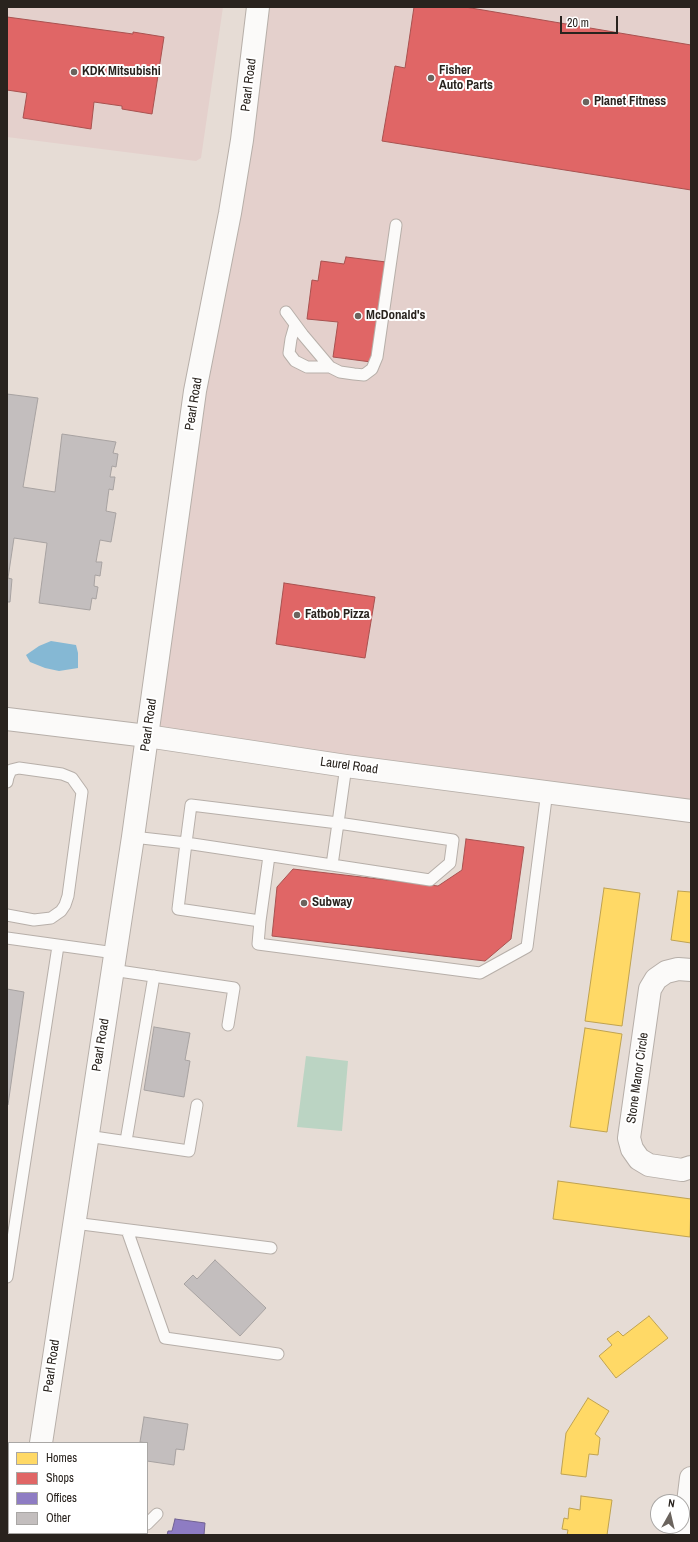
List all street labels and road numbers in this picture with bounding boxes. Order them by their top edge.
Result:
street label: Pearl Road [238,58,260,112]
street label: Pearl Road [182,376,206,432]
street label: Pearl Road [138,698,160,752]
street label: Laurel Road [319,754,379,778]
street label: Pearl Road [89,1017,113,1073]
street label: Stone Manor Circle [624,1031,652,1125]
street label: Pearl Road [41,1339,63,1393]

